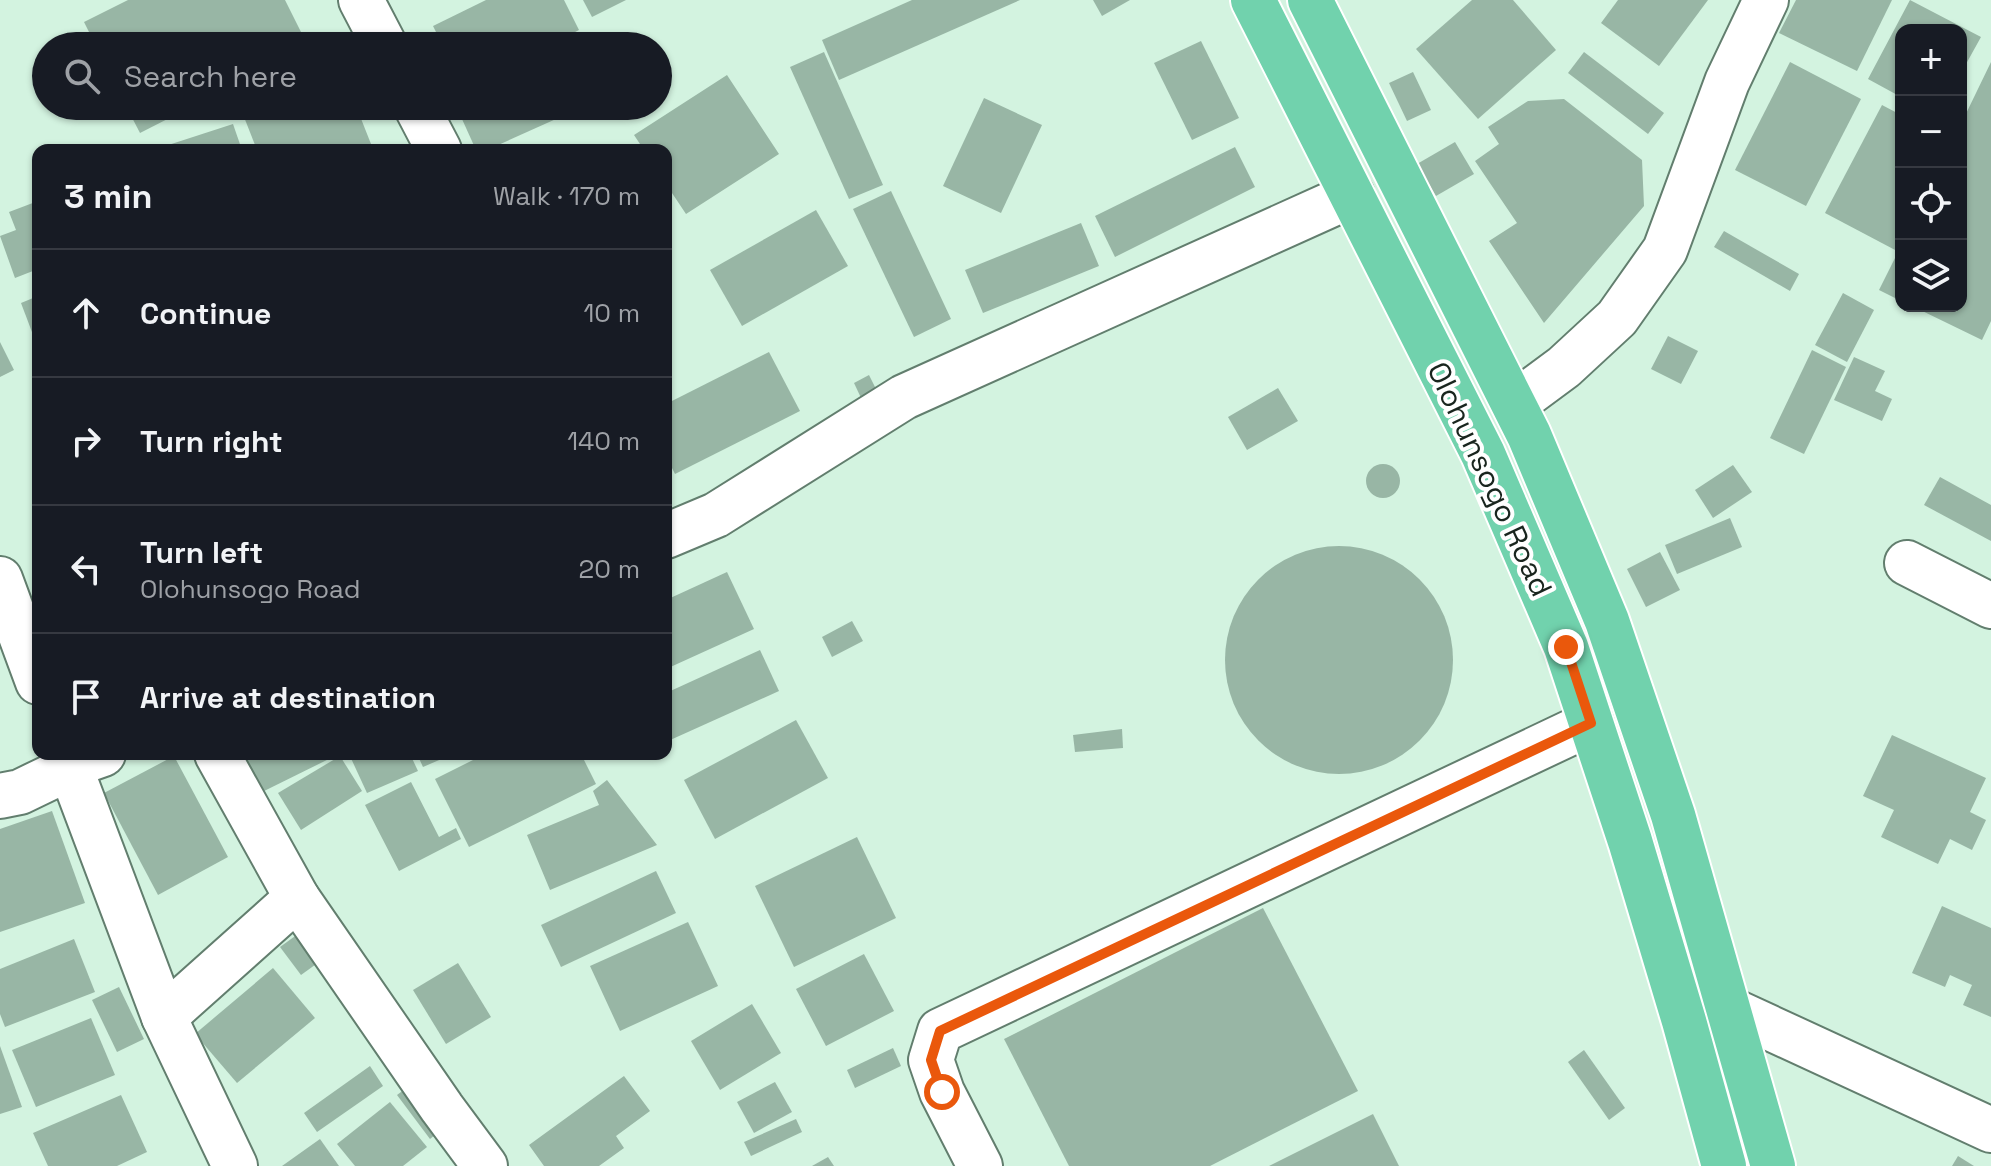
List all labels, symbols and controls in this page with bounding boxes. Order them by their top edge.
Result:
map controls [1895,24,1967,312]
button: + [1895,24,1967,96]
search box [32,32,672,120]
icon: search [60,54,104,98]
text: Search here [124,57,297,96]
button: − [1895,96,1967,168]
button: locate [1895,168,1967,240]
text: 3 min [64,175,152,218]
text: Walk · 170 m [493,179,640,213]
button: layers [1895,240,1967,312]
icon: ahead [64,291,108,335]
text: Continue [140,294,271,333]
text: 10 m [583,296,640,330]
street label: Olohunsogo Road [1419,355,1561,603]
icon: right [64,419,108,463]
text: Turn right [140,422,283,461]
text: 140 m [567,424,640,458]
text: Turn left [140,533,263,572]
icon: left [64,547,108,591]
text: 20 m [579,552,640,586]
text: Olohunsogo Road [140,572,360,606]
route end [1548,629,1584,665]
icon: arrive [64,675,108,719]
text: Arrive at destination [140,678,436,717]
route start [924,1074,960,1110]

